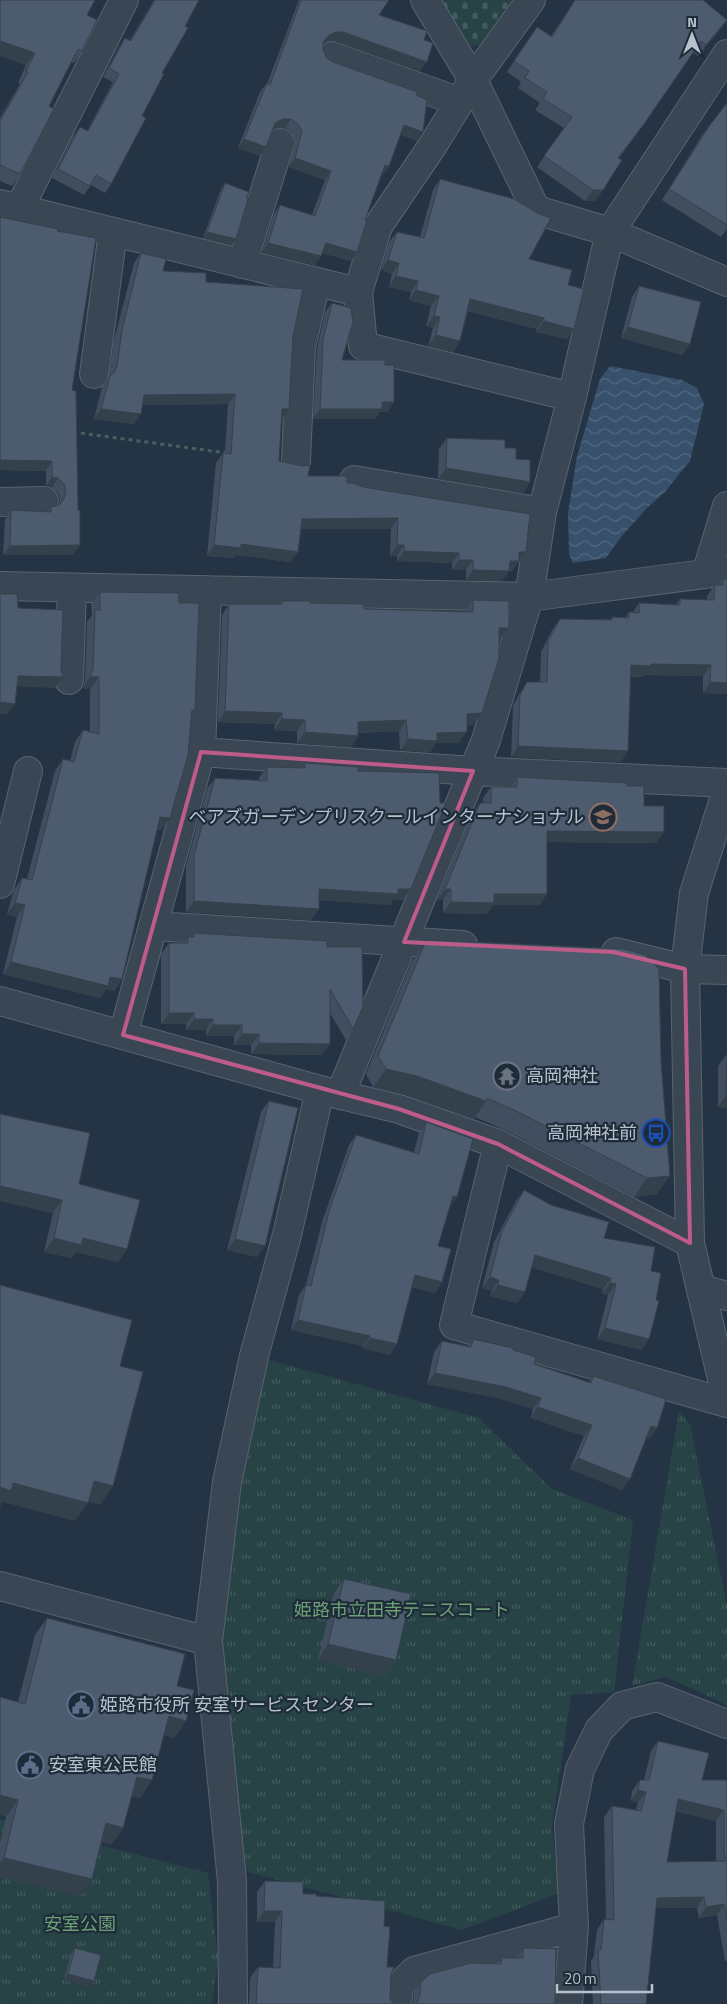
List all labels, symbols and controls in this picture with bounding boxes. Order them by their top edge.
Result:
north arrow [667,10,717,60]
text: N [687,11,697,32]
school or university icon: ベアズガーデンプリスクールインターナショナル [588,802,618,832]
place label: ベアズガーデンプリスクールインターナショナル [189,803,584,830]
temple icon: 高岡神社 [492,1061,522,1091]
place label: 高岡神社 [526,1062,598,1089]
bus stop icon: 高岡神社前 [641,1118,671,1148]
place label: 高岡神社前 [547,1119,637,1146]
park label: 姫路市立田寺テニスコート [294,1596,510,1623]
public building icon: 姫路市役所 安室サービスセンター [66,1690,96,1720]
place label: 姫路市役所 安室サービスセンター [100,1691,374,1718]
public building icon: 安室東公民館 [15,1750,45,1780]
place label: 安室東公民館 [49,1751,157,1778]
park label: 安室公園 [44,1910,116,1937]
scale bar [557,1962,652,1994]
text: 20 m [564,1967,597,1990]

